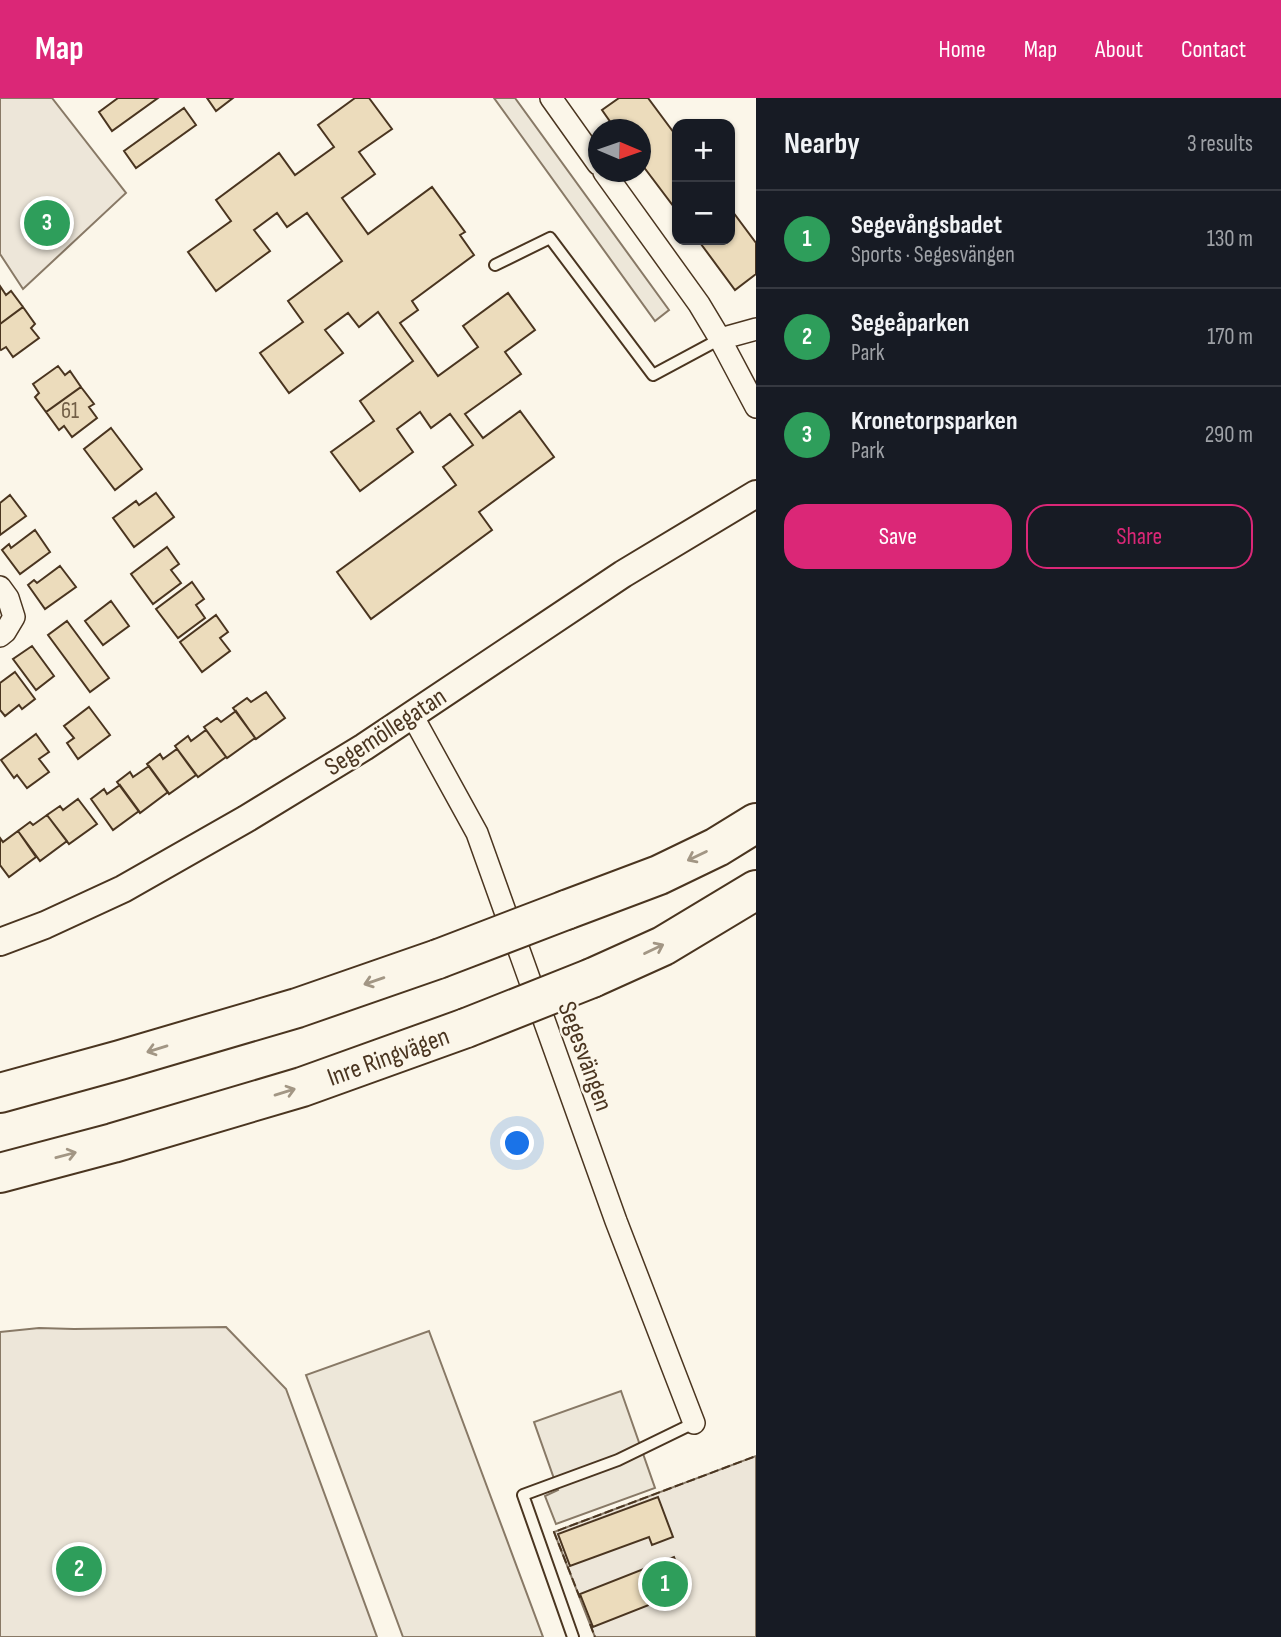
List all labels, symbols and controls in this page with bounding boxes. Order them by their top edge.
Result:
text: Map [35,29,84,69]
text: Home [938,35,986,64]
text: Map [1024,35,1057,64]
text: About [1095,35,1143,64]
text: Contact [1181,35,1246,64]
north arrow [588,119,651,182]
map controls [672,119,735,245]
button: + [672,119,735,182]
text: Nearby [784,126,860,162]
text: 3 results [1187,130,1253,158]
button: − [672,182,735,245]
pin: 3 [24,197,70,249]
text: Segevångsbadet [851,210,1002,241]
text: 1 [802,225,812,253]
text: 130 m [1207,225,1253,253]
text: Sports · Segesvängen [851,241,1015,269]
text: Segeåparken [851,308,969,339]
text: 2 [802,323,812,351]
text: 170 m [1207,323,1253,351]
text: Park [851,339,885,367]
house number: 61 [61,397,79,425]
text: Kronetorpsparken [851,406,1018,437]
text: 3 [802,421,812,449]
text: 290 m [1205,421,1253,449]
text: Park [851,437,885,465]
button: Save [784,504,1012,569]
button: Share [1026,504,1253,569]
street label: Segemöllegatan [319,681,453,783]
one-way arrow [687,850,708,864]
one-way arrow [643,942,664,956]
one-way arrow [363,976,385,988]
street label: Segesvängen [550,998,619,1115]
street label: Inre Ringvägen [323,1021,454,1094]
one-way arrow [146,1044,168,1057]
one-way arrow [273,1085,295,1098]
your location [500,1126,534,1160]
one-way arrow [55,1148,77,1161]
pin: 2 [56,1543,102,1595]
pin: 1 [642,1558,688,1610]

